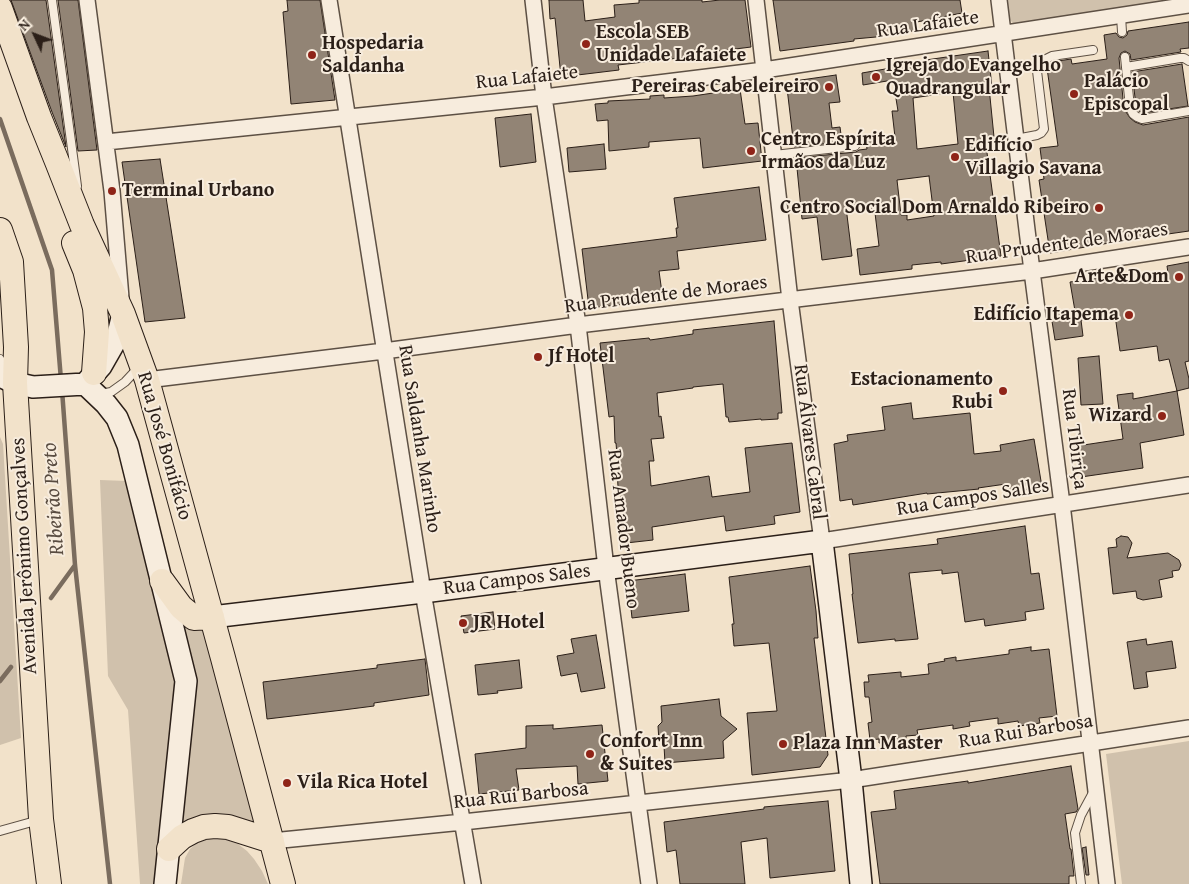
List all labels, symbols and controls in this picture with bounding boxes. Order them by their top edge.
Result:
street label: Rua Lafaiete [875,6,981,44]
north arrow [10,10,60,60]
text: N [14,15,35,35]
place label: Escola SEB Unidade Lafaiete [596,21,746,68]
place label: Hospedaria Saldanha [322,32,424,79]
marker: Escola SEB Unidade Lafaiete [580,38,592,50]
marker: Hospedaria Saldanha [306,49,318,61]
place label: Igreja do Evangelho Quadrangular [886,54,1061,101]
street label: Rua Lafaiete [475,61,579,95]
place label: Palácio Episcopal [1084,70,1169,117]
marker: Igreja do Evangelho Quadrangular [870,71,882,83]
place label: Pereiras Cabeleireiro [631,75,819,99]
marker: Pereiras Cabeleireiro [823,81,835,93]
marker: Palácio Episcopal [1068,88,1080,100]
place label: Centro Espírita Irmãos da Luz [761,128,896,175]
place label: Edifício Villagio Savana [965,134,1102,181]
marker: Centro Espírita Irmãos da Luz [745,145,757,157]
marker: Edifício Villagio Savana [949,151,961,163]
place label: Terminal Urbano [122,179,274,203]
marker: Terminal Urbano [106,185,118,197]
place label: Centro Social Dom Arnaldo Ribeiro [780,196,1089,220]
marker: Centro Social Dom Arnaldo Ribeiro [1093,202,1105,214]
street label: Rua Prudente de Moraes [964,218,1170,270]
place label: Arte&Dom [1075,265,1169,289]
street label: Rua Prudente de Moraes [563,271,769,319]
marker: Arte&Dom [1173,271,1185,283]
place label: Edifício Itapema [974,303,1119,327]
marker: Edifício Itapema [1123,309,1135,321]
street label: Rua Saldanha Marinho [392,343,446,535]
place label: Jf Hotel [548,345,614,369]
marker: Jf Hotel [532,351,544,363]
street label: Rua Álvares Cabral [788,363,830,521]
place label: Estacionamento Rubi [851,368,993,415]
street label: Rua José Bonifácio [131,369,197,523]
marker: Estacionamento Rubi [997,385,1009,397]
street label: Rua Tibiriça [1056,387,1092,491]
place label: Wizard [1089,404,1152,428]
marker: Wizard [1156,410,1168,422]
street label: Avenida Jerônimo Gonçalves [7,437,43,675]
water label: Ribeirão Preto [37,442,71,556]
street label: Rua Amador Bueno [601,448,645,610]
street label: Rua Campos Salles [895,474,1051,522]
street label: Rua Campos Sales [442,559,592,601]
place label: JR Hotel [473,611,545,635]
marker: JR Hotel [457,617,469,629]
street label: Rua Rui Barbosa [957,710,1095,754]
place label: Confort Inn & Suites [600,730,703,777]
place label: Plaza Inn Master [793,732,943,756]
marker: Plaza Inn Master [777,738,789,750]
marker: Confort Inn & Suites [584,748,596,760]
place label: Vila Rica Hotel [297,771,428,795]
marker: Vila Rica Hotel [281,777,293,789]
street label: Rua Rui Barbosa [452,777,590,815]

